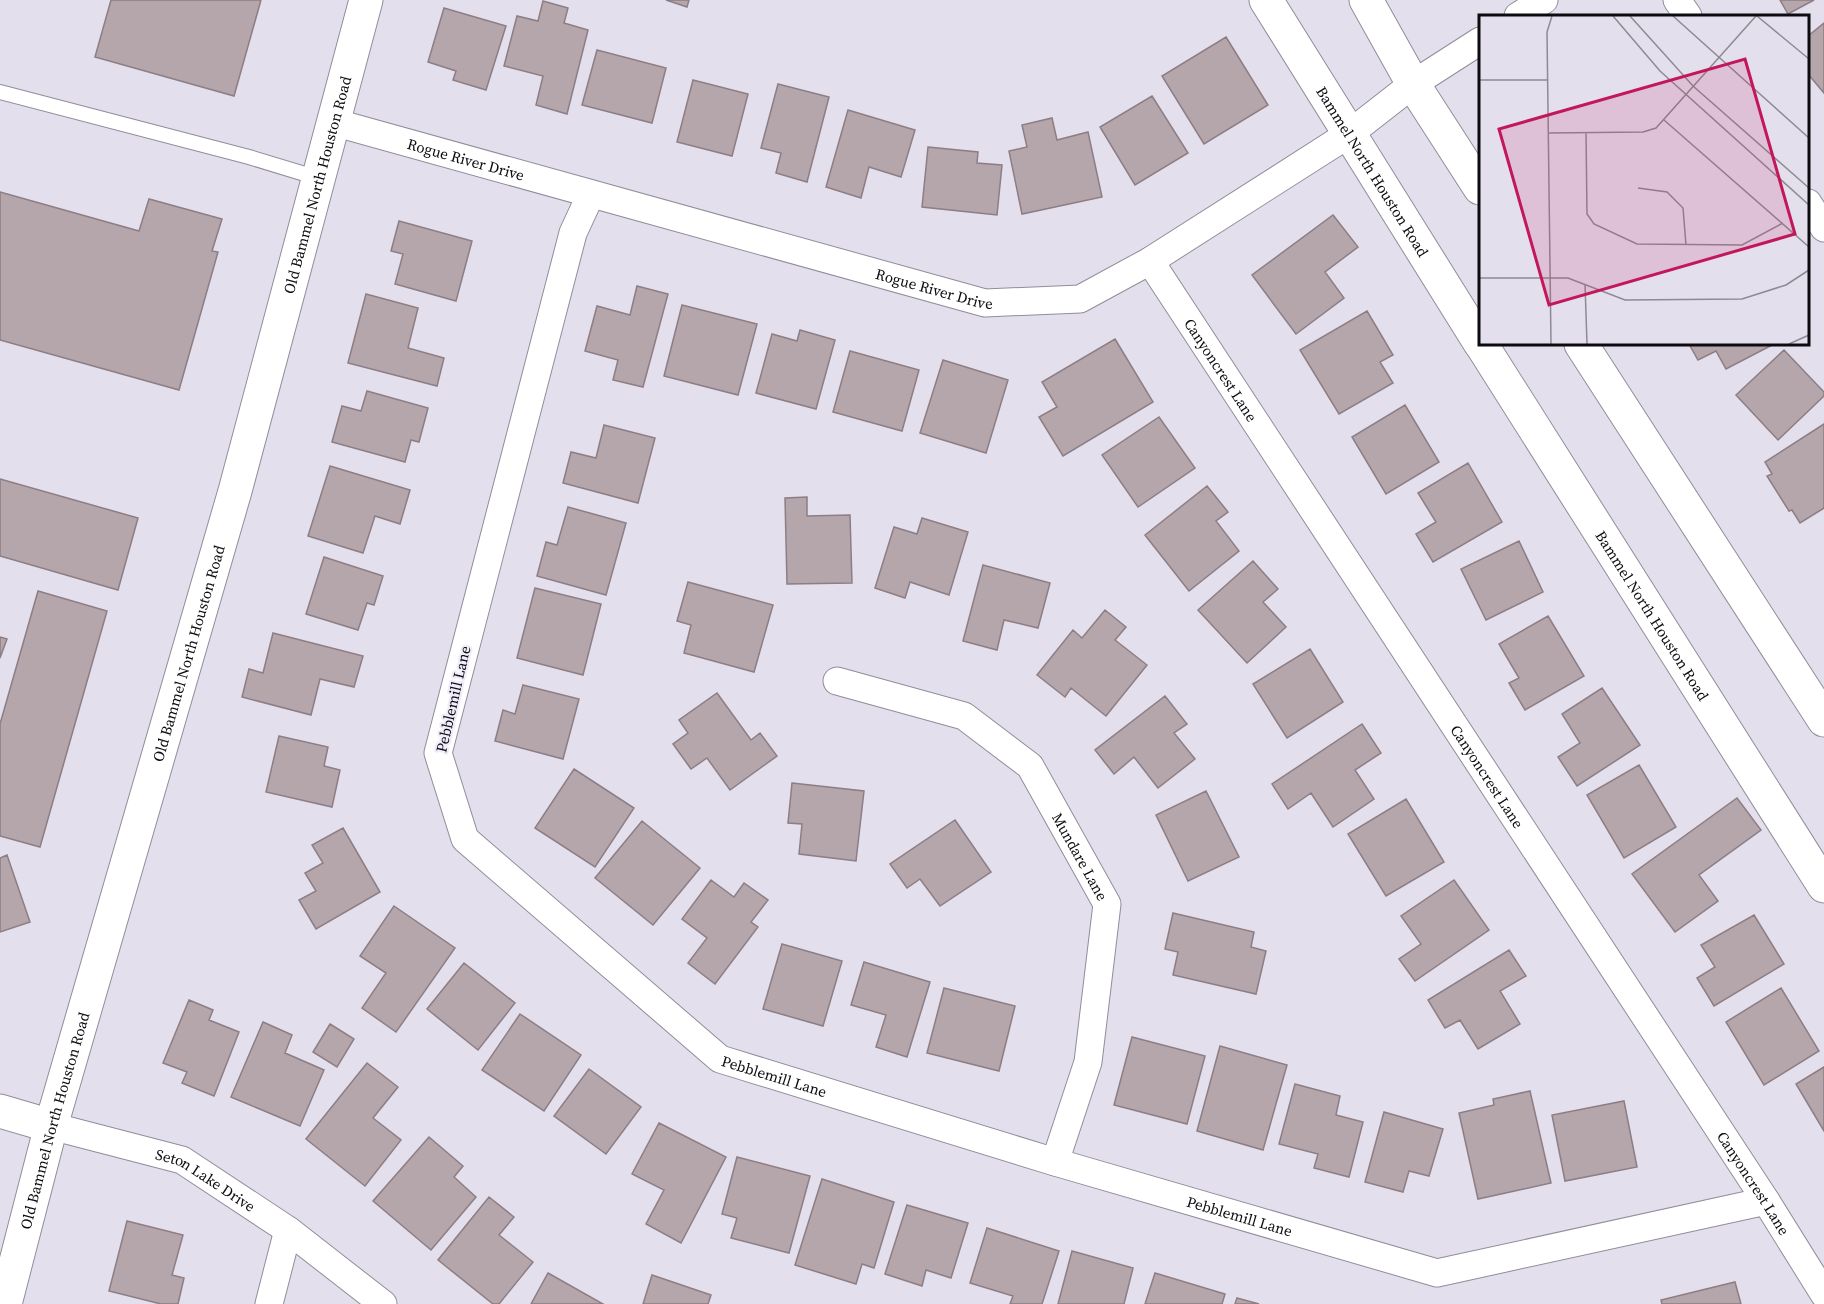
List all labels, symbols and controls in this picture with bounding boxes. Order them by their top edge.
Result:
inset map [1479,15,1809,345]
street label: Old Bammel North Houston Road [278,73,356,296]
street label: Bammel North Houston Road [1312,82,1434,261]
street label: Rogue River Drive [405,133,527,185]
street label: Rogue River Drive [873,263,993,313]
street label: Canyoncrest Lane [1180,314,1263,426]
street label: Bammel North Houston Road [1591,526,1715,705]
street label: Old Bammel North Houston Road [147,542,229,764]
street label: Pebblemill Lane [431,643,476,754]
street label: Canyoncrest Lane [1446,720,1529,832]
street label: Mundare Lane [1047,809,1114,904]
street label: Old Bammel North Houston Road [14,1009,94,1231]
street label: Pebblemill Lane [719,1050,830,1102]
street label: Canyoncrest Lane [1712,1127,1795,1239]
street label: Seton Lake Drive [153,1143,260,1216]
street label: Pebblemill Lane [1185,1190,1295,1241]

